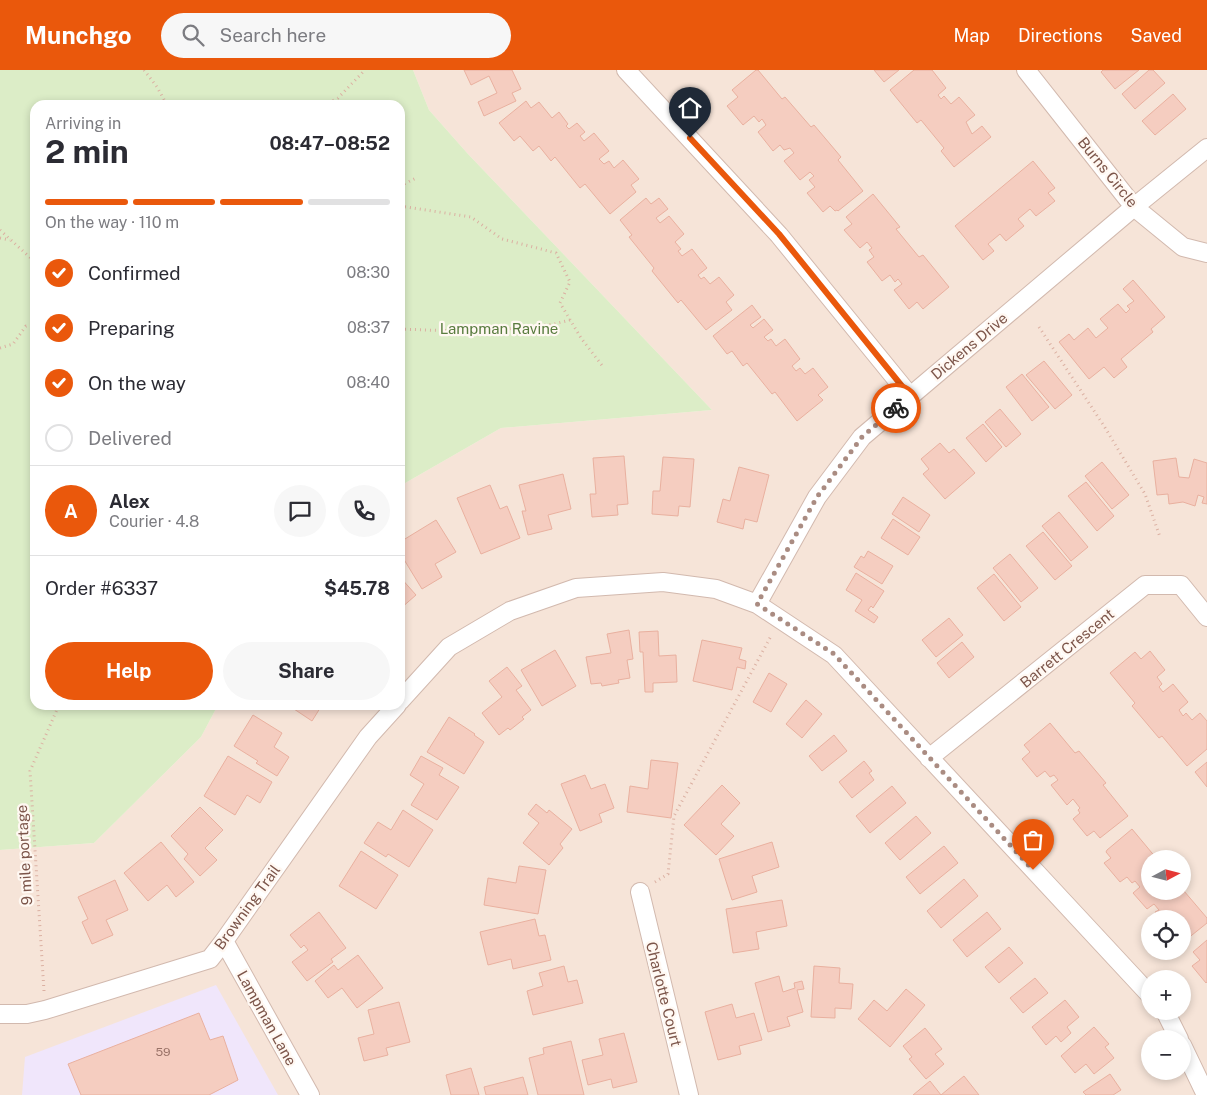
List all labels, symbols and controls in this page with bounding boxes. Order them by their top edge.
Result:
search box [161,13,511,58]
text: Munchgo [25,21,131,49]
icon: search [179,21,207,49]
text: Search here [219,24,326,46]
text: Map [953,25,990,46]
text: Directions [1018,25,1103,46]
text: Saved [1131,25,1182,46]
pin [669,87,711,138]
icon: home [676,94,704,122]
text: Arriving in [45,114,121,133]
text: 08:47–08:52 [269,132,390,154]
text: 2 min [45,133,129,170]
street label: Burns Circle [1075,134,1141,210]
text: On the way · 110 m [45,213,179,232]
icon: check [45,259,73,287]
text: Confirmed [88,262,181,284]
text: 08:30 [347,263,390,282]
street label: Dickens Drive [927,309,1011,383]
icon: check [45,314,73,342]
text: Preparing [88,317,175,339]
text: 08:37 [347,318,390,337]
park label: Lampman Ravine [440,320,558,337]
icon: check [45,369,73,397]
text: On the way [88,372,186,394]
text: 08:40 [347,373,390,392]
courier [871,383,921,433]
icon: bike [882,394,910,422]
text: Delivered [88,427,172,449]
button: chat [274,485,326,537]
button: phone [338,485,390,537]
text: Alex [109,490,150,512]
text: A [64,500,78,522]
text: Courier · 4.8 [109,512,199,531]
text: Order #6337 [45,577,158,599]
text: $45.78 [324,577,390,599]
street label: Barrett Crescent [1017,605,1117,691]
button: Help [45,642,213,700]
button: Share [223,642,390,700]
street label: 9 mile portage [13,804,35,906]
pin [1012,819,1054,870]
icon: bag [1019,826,1047,854]
north arrow [1141,850,1191,900]
map controls [1141,850,1191,1080]
street label: Browning Trail [211,861,283,953]
button: locate [1141,910,1191,960]
street label: Charlotte Court [643,940,685,1048]
street label: Lampman Lane [234,968,300,1068]
button: + [1141,970,1191,1020]
button: − [1141,1030,1191,1080]
house number: 59 [155,1045,171,1059]

